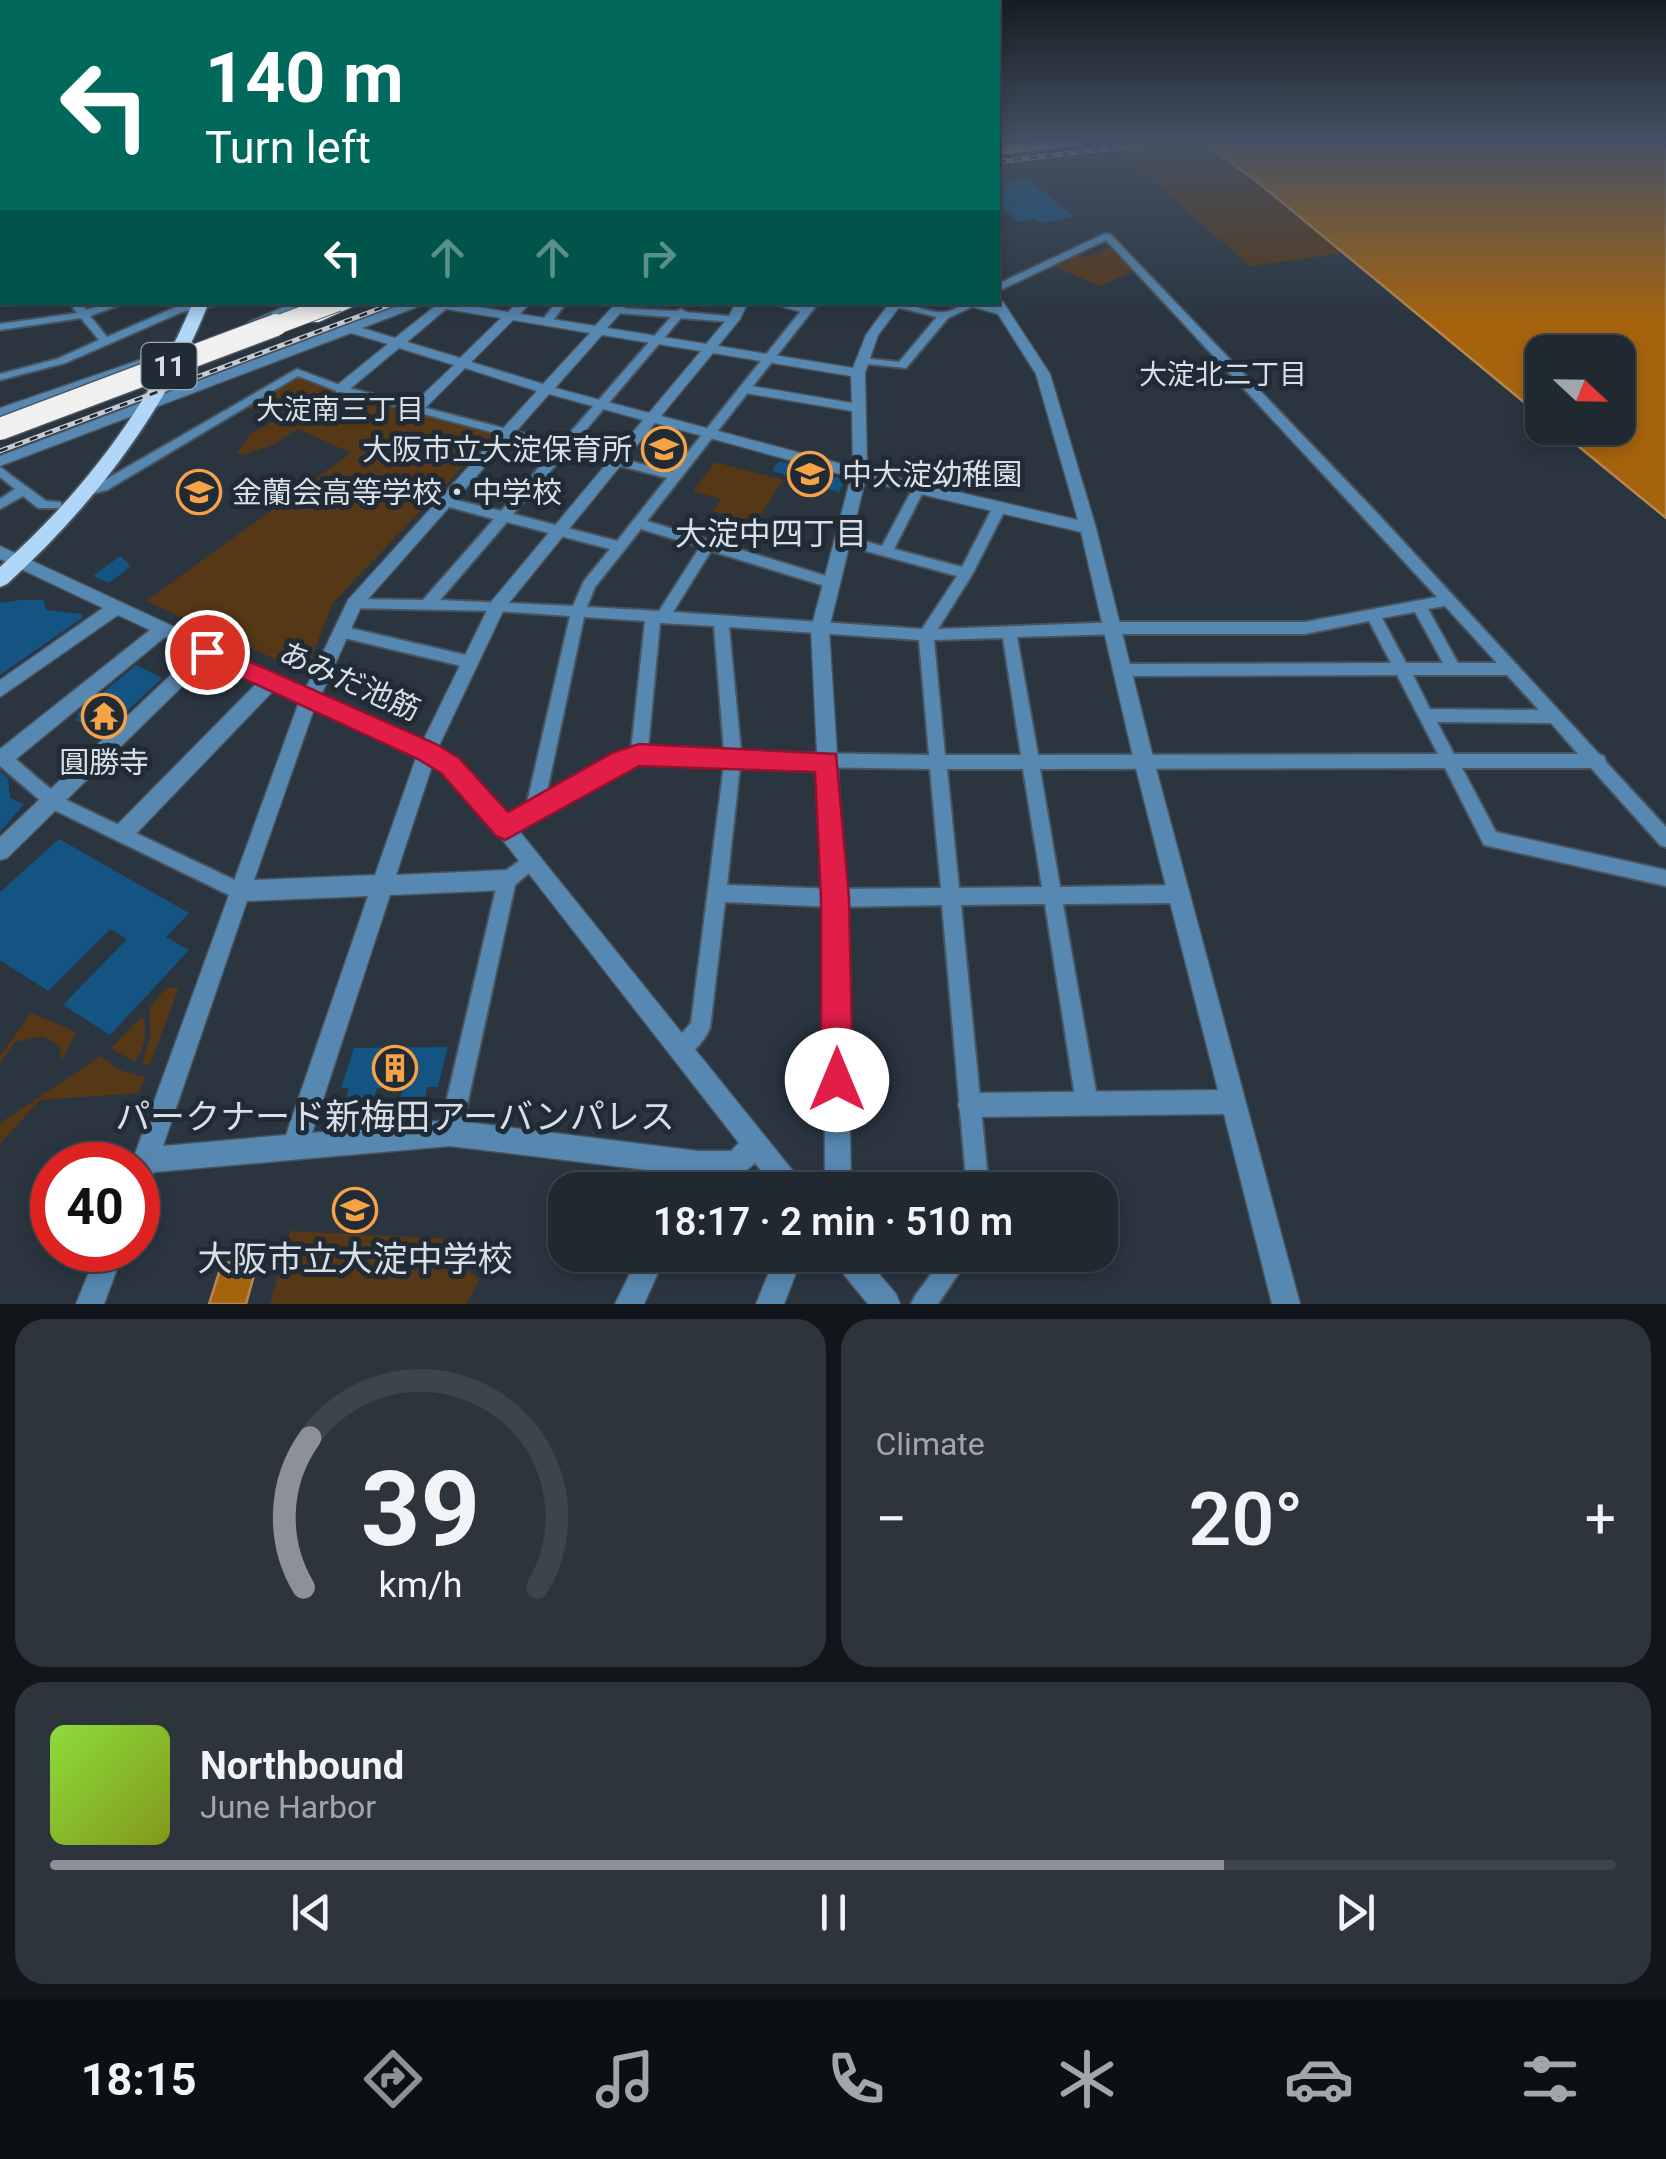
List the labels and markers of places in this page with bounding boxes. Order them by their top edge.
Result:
school or university icon: 大阪市立大淀保育所 [641,426,687,472]
place label: 大阪市立大淀保育所 [362,432,632,467]
school or university icon: 中大淀幼稚園 [787,451,833,497]
place label: 中大淀幼稚園 [842,457,1022,492]
school or university icon: 金蘭会高等学校・中学校 [176,469,222,515]
place label: 金蘭会高等学校・中学校 [232,475,562,510]
pin [165,610,250,695]
temple icon: 圓勝寺 [81,693,127,739]
place label: 圓勝寺 [59,745,149,780]
building icon: パークナード新梅田アーバンパレス [372,1045,418,1091]
place label: パークナード新梅田アーバンパレス [115,1097,675,1138]
school or university icon: 大阪市立大淀中学校 [332,1187,378,1233]
place label: 大阪市立大淀中学校 [197,1239,513,1280]

